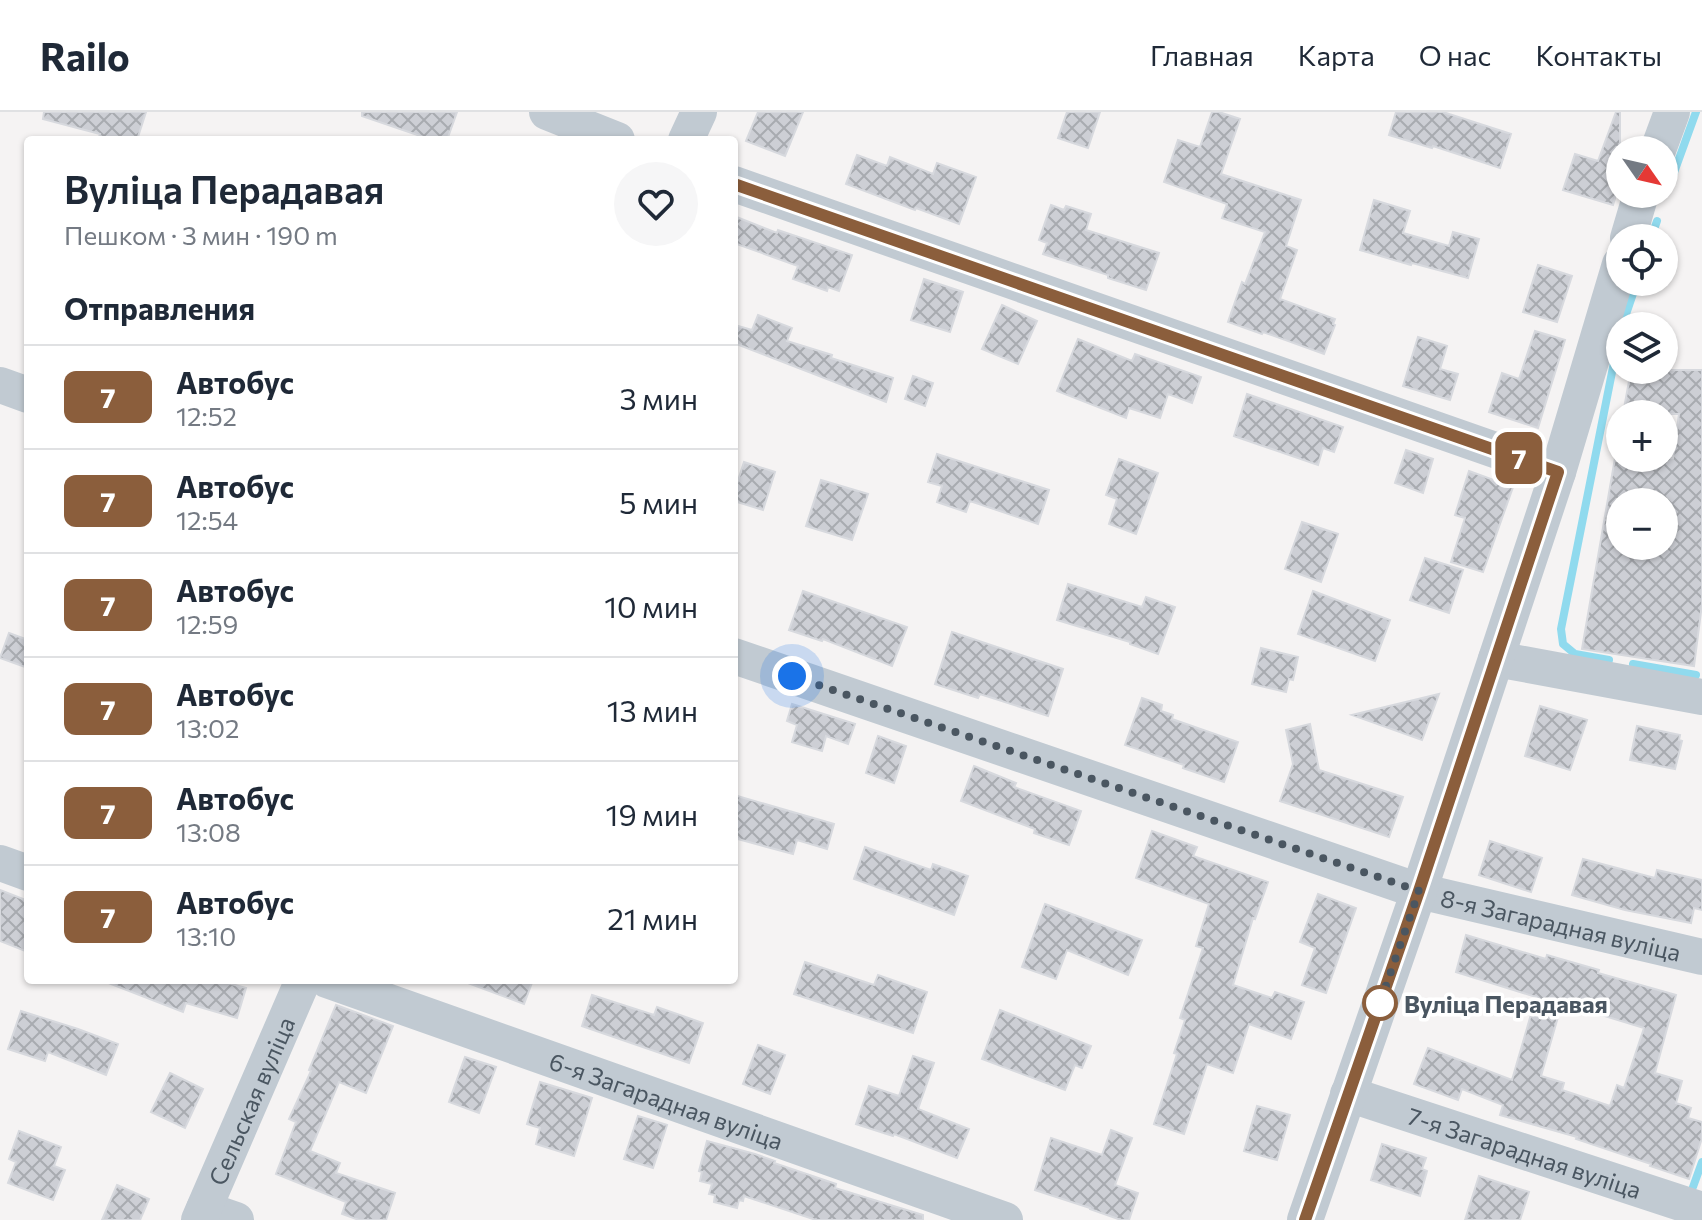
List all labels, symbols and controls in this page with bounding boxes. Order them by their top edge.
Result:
text: Railo [40,32,130,79]
text: Главная [1150,38,1254,72]
text: Карта [1298,38,1375,72]
text: О нас [1419,38,1491,72]
text: Контакты [1535,38,1662,72]
north arrow [1606,136,1678,208]
map controls [1606,136,1678,560]
button: heart [614,162,698,246]
text: Вуліца Перадавая [64,165,384,212]
text: Пешком · 3 мин · 190 m [64,219,338,250]
button: locate [1606,224,1678,296]
text: Отправления [64,289,255,326]
button: layers [1606,312,1678,384]
text: Автобус [176,363,294,400]
text: 3 мин [619,379,698,416]
text: 7 [100,380,116,414]
text: 12:52 [176,400,237,431]
button: + [1606,400,1678,472]
line badge: 7 [1493,432,1545,484]
text: 7 [1511,441,1527,475]
text: Автобус [176,467,294,504]
text: 5 мин [619,483,698,520]
text: 7 [100,484,116,518]
button: − [1606,488,1678,560]
text: 12:54 [176,504,238,535]
text: Автобус [176,571,294,608]
text: 10 мин [604,587,698,624]
text: 7 [100,588,116,622]
text: 12:59 [176,608,238,639]
your location [772,656,812,696]
text: Автобус [176,675,294,712]
text: 13 мин [607,691,698,728]
text: 7 [100,692,116,726]
text: 13:02 [176,712,239,743]
text: Автобус [176,779,294,816]
text: 19 мин [606,795,698,832]
text: 7 [100,796,116,830]
text: 13:08 [176,816,241,847]
street label: 8-я Загарадная вуліца [1438,882,1684,966]
text: Автобус [176,883,294,920]
text: 21 мин [607,899,698,936]
text: 7 [100,900,116,934]
text: 13:10 [176,920,236,951]
marker: Вуліца Перадавая [1363,986,1397,1020]
place label: Вуліца Перадавая [1404,989,1608,1018]
street label: Сельская вуліца [202,1012,300,1189]
street label: 6-я Загарадная вуліца [546,1045,787,1155]
street label: 7-я Загарадная вуліца [1404,1100,1645,1204]

